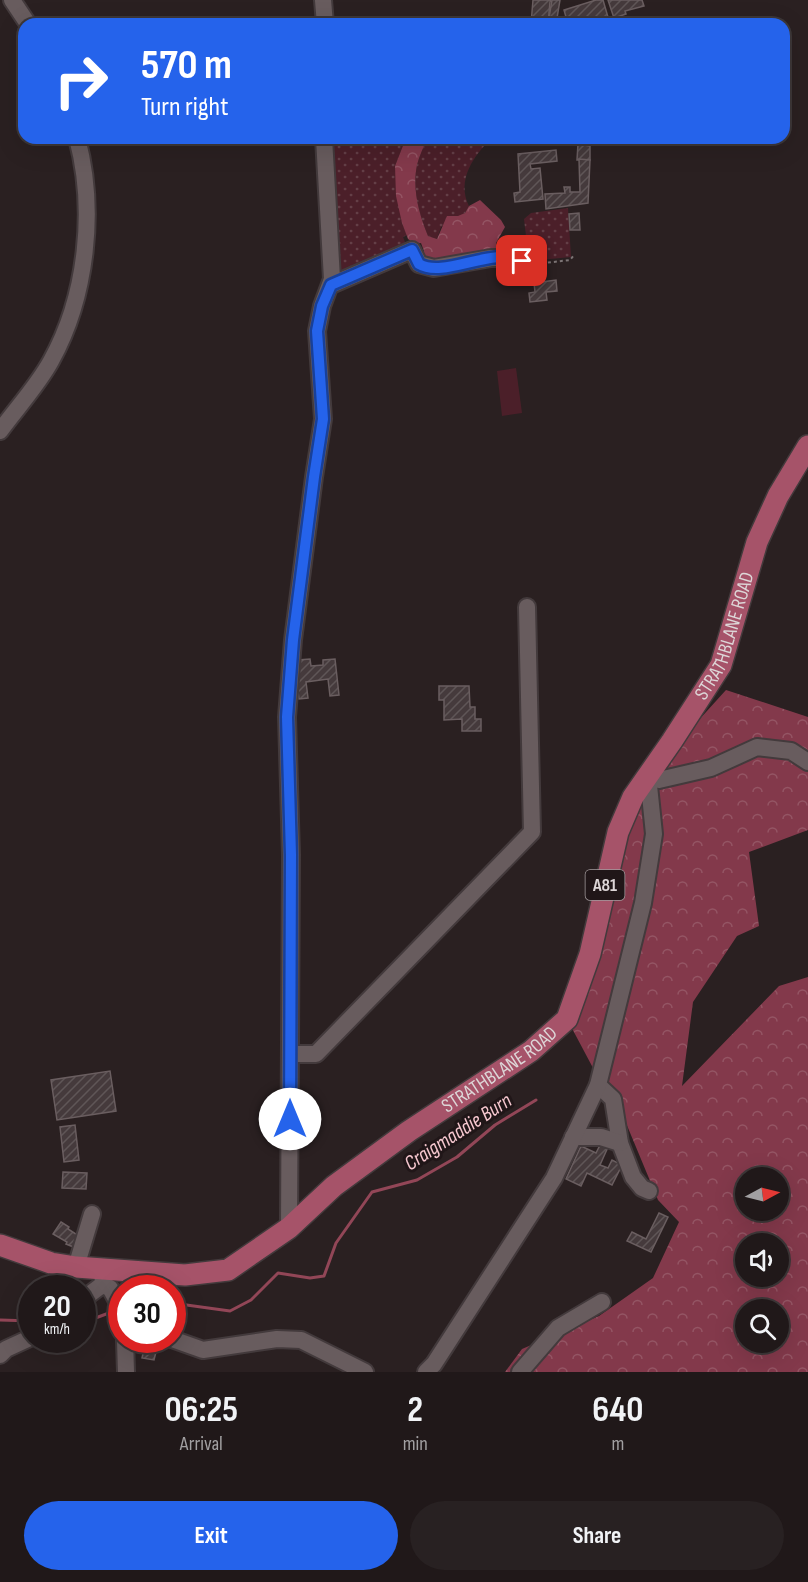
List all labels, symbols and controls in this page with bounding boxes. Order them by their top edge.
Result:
text: 570 m [141,40,232,91]
icon: right [42,42,120,120]
text: Turn right [141,91,228,123]
pin [496,235,547,286]
icon: arrive [505,244,538,277]
street label: STRATHBLANE ROAD [690,569,760,705]
road number: A81 [586,870,624,900]
street label: STRATHBLANE ROAD [437,1021,562,1118]
position arrow [258,1087,322,1151]
water label: Craigmaddie Burn [400,1088,517,1176]
north arrow [735,1167,789,1221]
map controls [735,1167,789,1353]
button: sound [735,1233,789,1287]
speed limit sign: 30 [108,1275,186,1353]
text: 20 [43,1289,71,1325]
button: search [735,1299,789,1353]
text: km/h [44,1320,70,1339]
text: 06:25 [164,1389,238,1432]
text: 2 [407,1389,423,1432]
text: 640 [592,1389,643,1432]
text: Arrival [180,1432,223,1456]
text: min [403,1432,428,1456]
text: m [611,1432,624,1456]
button: Exit [24,1501,398,1570]
button: Share [410,1501,784,1570]

